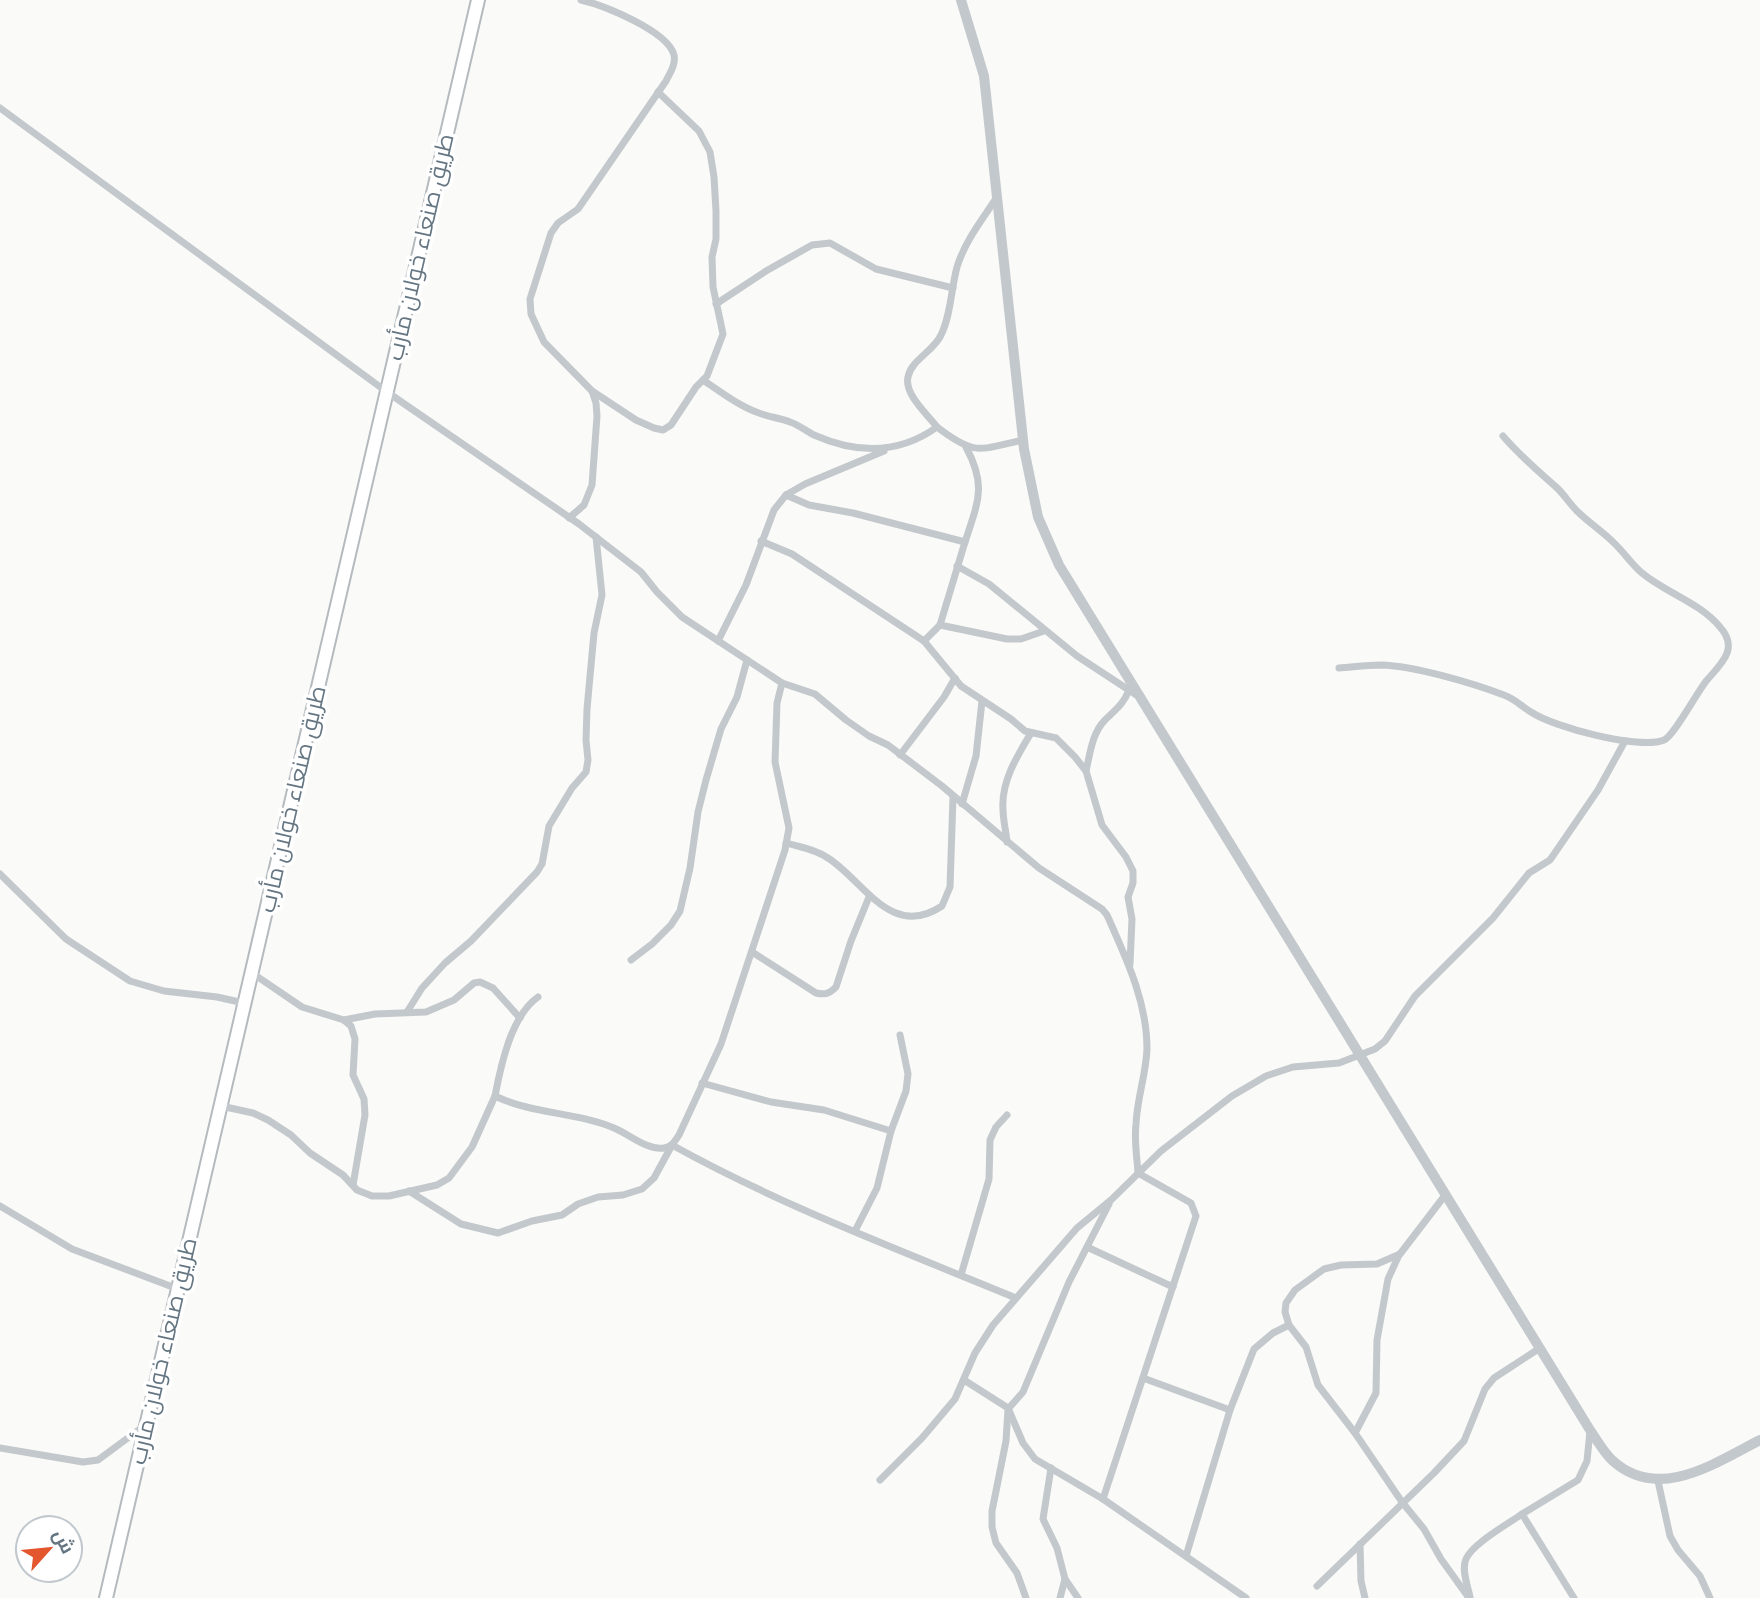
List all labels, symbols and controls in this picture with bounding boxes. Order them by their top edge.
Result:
street label: طريق صنعاء خولان مأرب [379,131,461,363]
street label: طريق صنعاء خولان مأرب [251,683,333,915]
street label: طريق صنعاء خولان مأرب [122,1235,204,1467]
north arrow [14,1514,84,1584]
text: ش [48,1526,79,1558]

